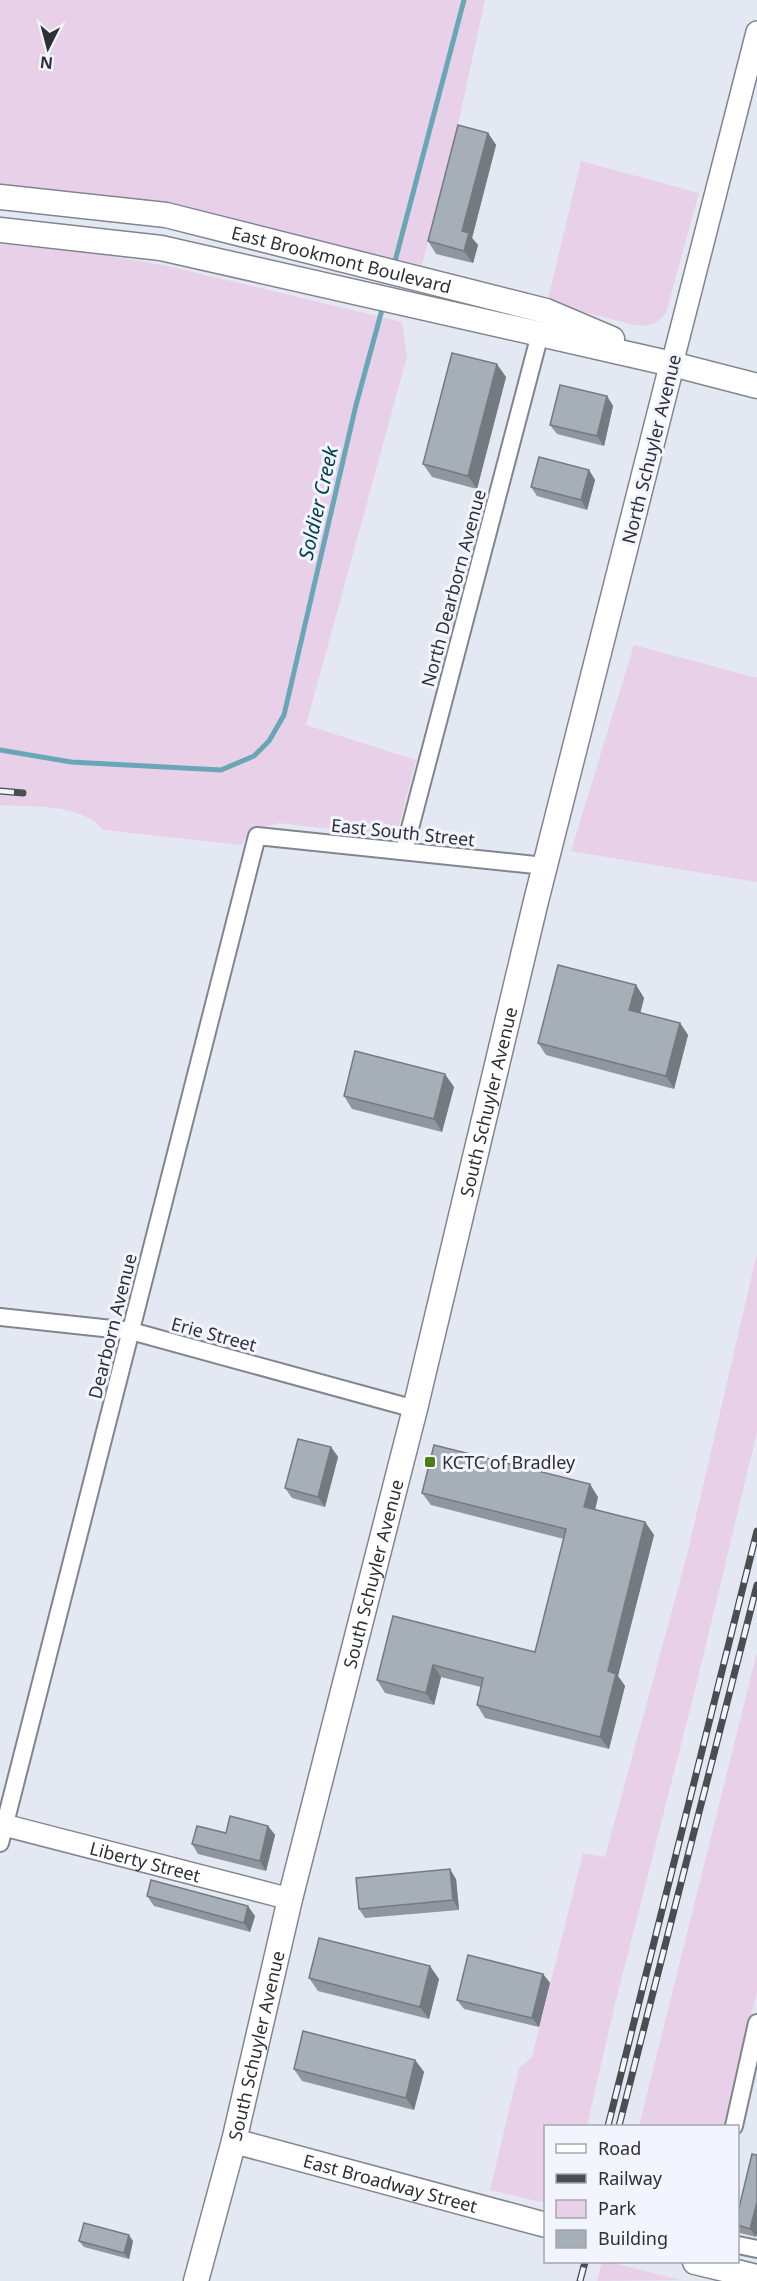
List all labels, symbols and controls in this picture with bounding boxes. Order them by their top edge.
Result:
north arrow [18,18,78,78]
text: N [39,51,54,75]
street label: East Brookmont Boulevard [229,220,454,299]
street label: North Schuyler Avenue [616,352,686,546]
water label: Soldier Creek [292,443,344,562]
street label: North Dearborn Avenue [415,487,491,689]
street label: East South Street [330,813,477,852]
street label: South Schuyler Avenue [454,1004,522,1199]
street label: Dearborn Avenue [82,1251,142,1401]
street label: Erie Street [169,1311,260,1357]
place label: KCTC of Bradley [442,1450,576,1474]
marker: KCTC of Bradley [423,1455,437,1469]
street label: South Schuyler Avenue [337,1477,409,1671]
street label: Liberty Street [87,1836,204,1887]
street label: South Schuyler Avenue [222,1948,290,2143]
legend [544,2125,739,2263]
text: Road [598,2136,641,2160]
street label: East Broadway Street [301,2148,481,2218]
text: Railway [598,2166,663,2190]
text: Park [598,2196,636,2220]
text: Building [598,2226,668,2250]

